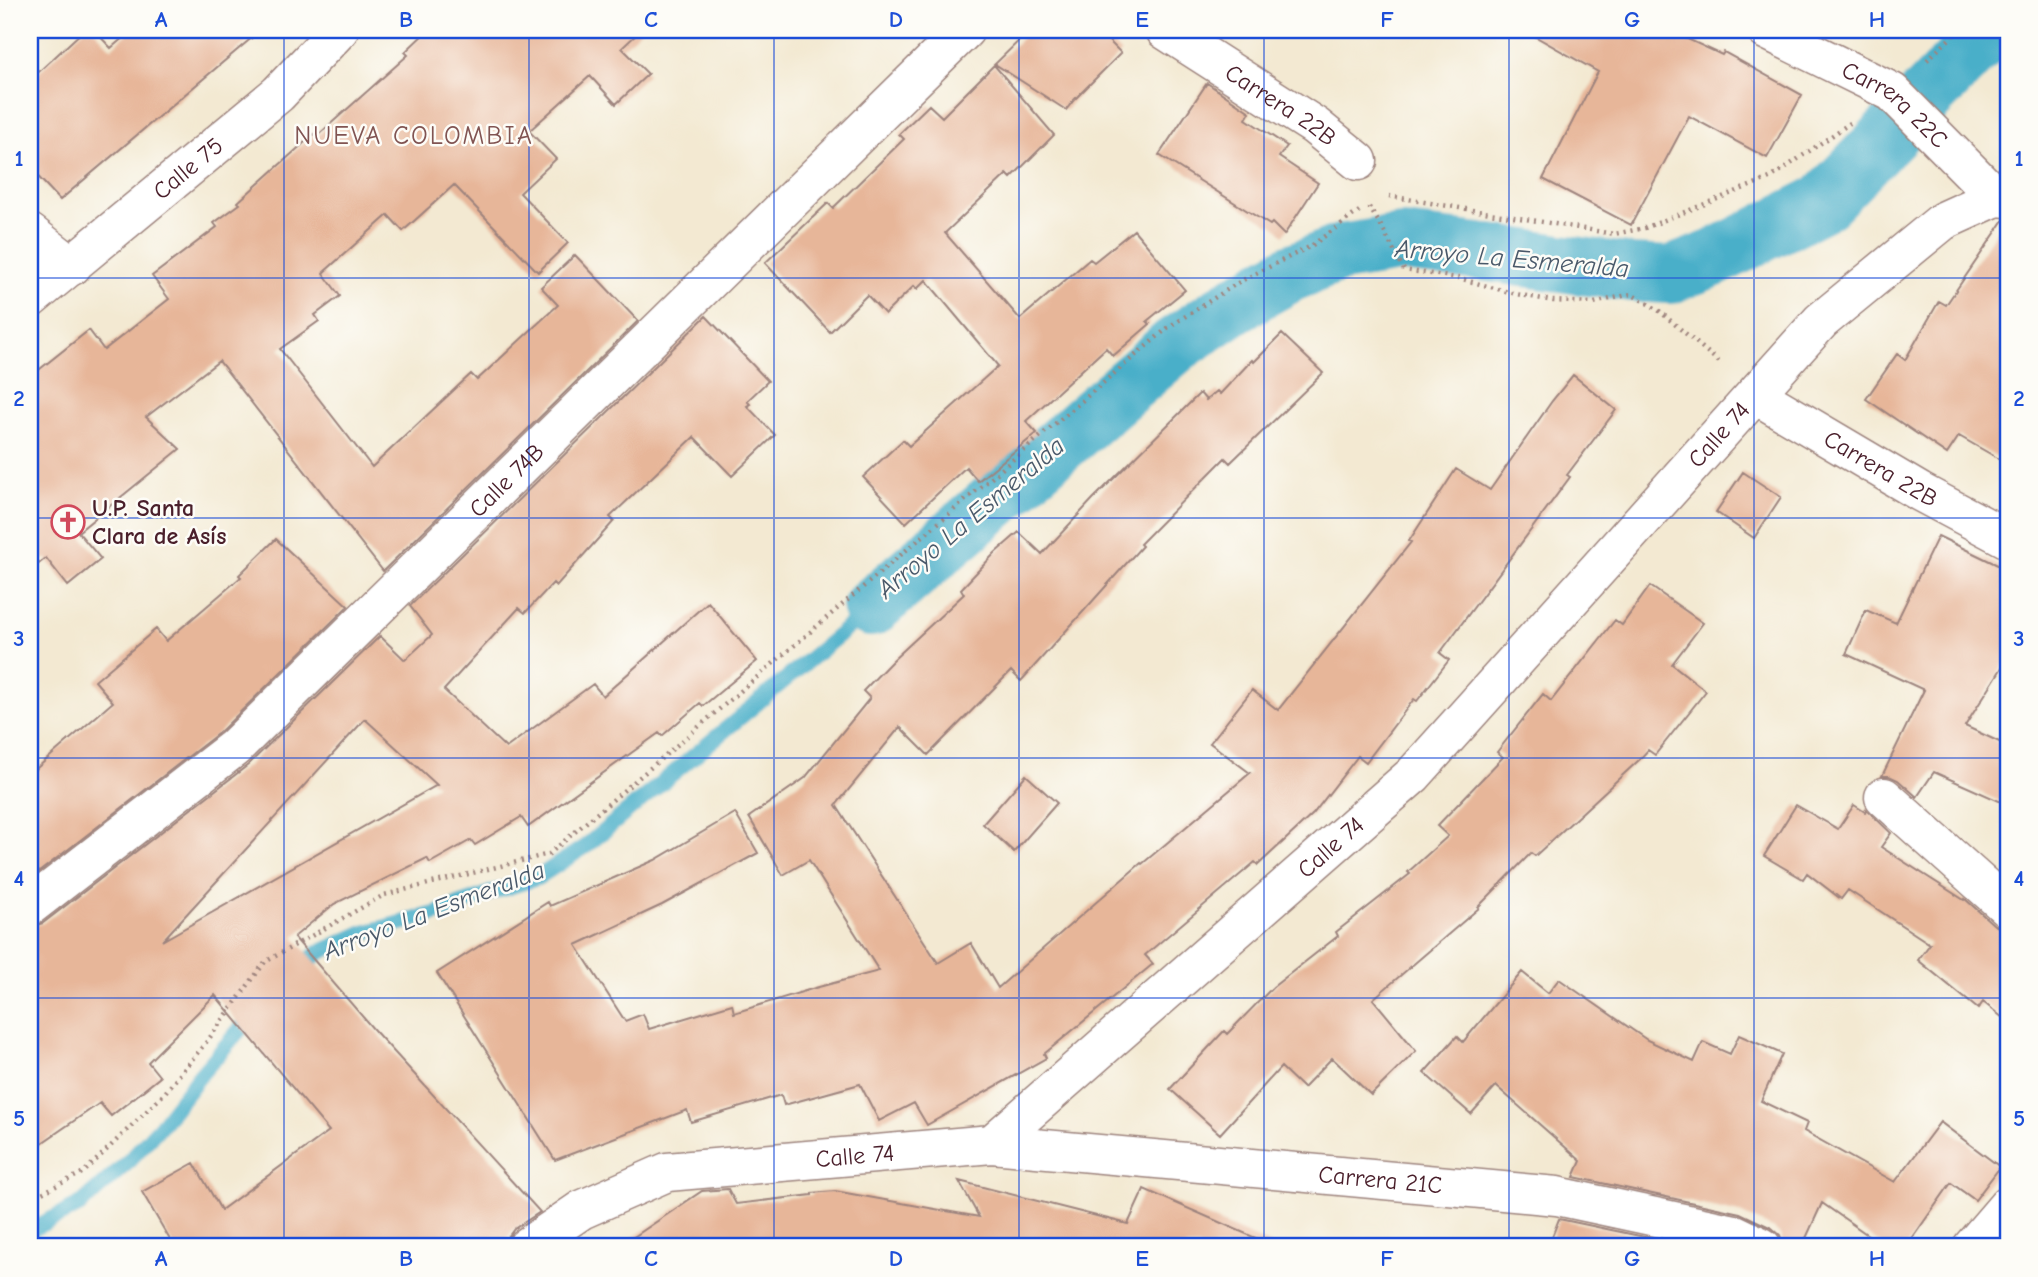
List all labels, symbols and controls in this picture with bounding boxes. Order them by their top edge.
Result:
text: A [155,6,168,33]
text: B [399,6,413,33]
text: C [644,6,658,33]
text: D [889,6,903,33]
text: E [1135,6,1149,33]
text: F [1380,6,1394,33]
text: G [1624,6,1640,33]
text: H [1869,6,1885,33]
street label: Carrera 22C [1837,56,1953,154]
street label: Carrera 22B [1220,58,1342,152]
district label: NUEVA COLOMBIA [294,121,534,151]
street label: Calle 75 [147,131,229,205]
text: 1 [14,145,24,172]
text: 1 [2014,145,2024,172]
water label: Arroyo La Esmeralda [1393,234,1630,284]
text: 2 [13,385,25,412]
text: 2 [2013,385,2025,412]
street label: Calle 74 [1682,396,1756,473]
street label: Carrera 22B [1819,424,1943,513]
water label: Arroyo La Esmeralda [871,431,1070,606]
street label: Calle 74B [463,438,550,523]
place label: U.P. Santa Clara de Asís [92,494,226,550]
church icon: U.P. Santa Clara de Asís [49,503,87,541]
text: 3 [13,625,25,652]
text: 3 [2013,625,2025,652]
street label: Calle 74 [1292,811,1370,884]
water label: Arroyo La Esmeralda [318,855,549,967]
text: 4 [14,865,25,892]
text: 4 [2014,865,2025,892]
text: 5 [13,1105,25,1132]
text: 5 [2013,1105,2025,1132]
street label: Calle 74 [814,1138,895,1173]
street label: Carrera 21C [1317,1160,1443,1199]
text: A [155,1245,168,1272]
text: B [399,1245,413,1272]
text: C [644,1245,658,1272]
text: D [889,1245,903,1272]
text: E [1135,1245,1149,1272]
text: F [1380,1245,1394,1272]
text: G [1624,1245,1640,1272]
text: H [1869,1245,1885,1272]

